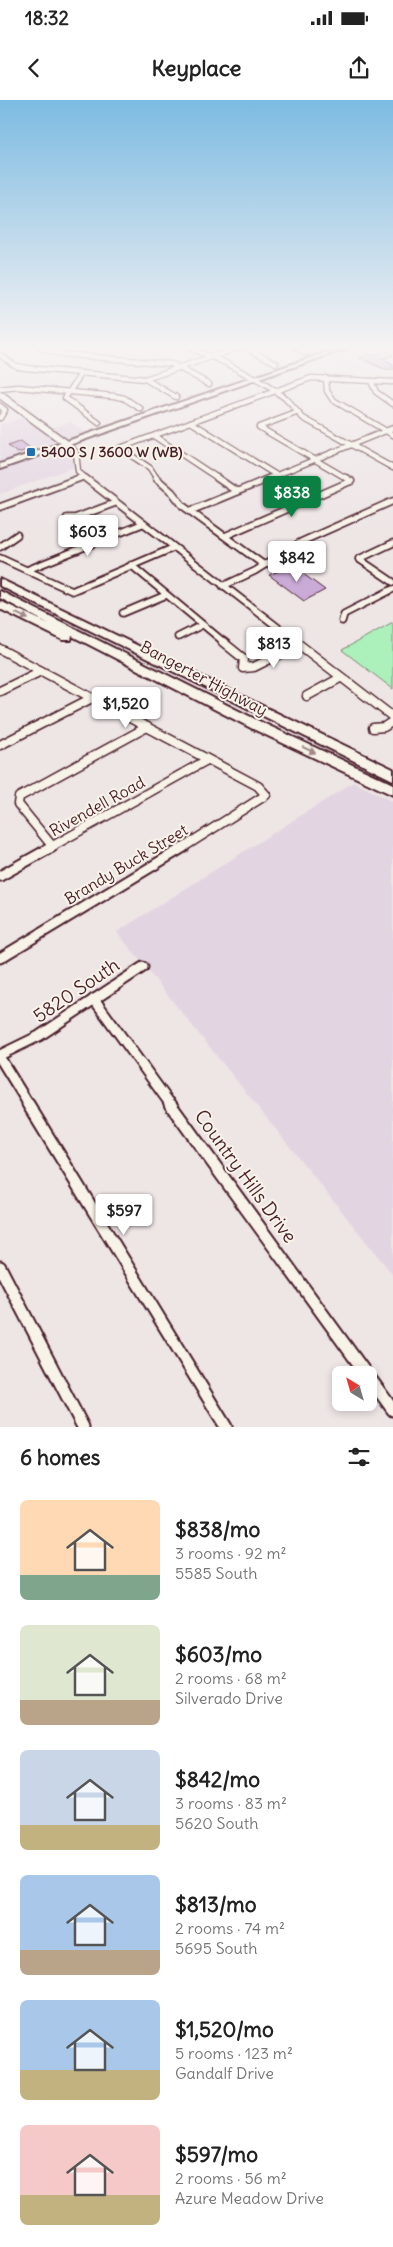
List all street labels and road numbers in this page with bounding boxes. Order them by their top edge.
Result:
street label: Bangerter Highway [137,636,271,720]
street label: Rivendell Road [46,772,148,840]
street label: Brandy Buck Street [61,819,192,909]
street label: 5820 South [28,952,124,1028]
street label: Country Hills Drive [190,1105,302,1247]

